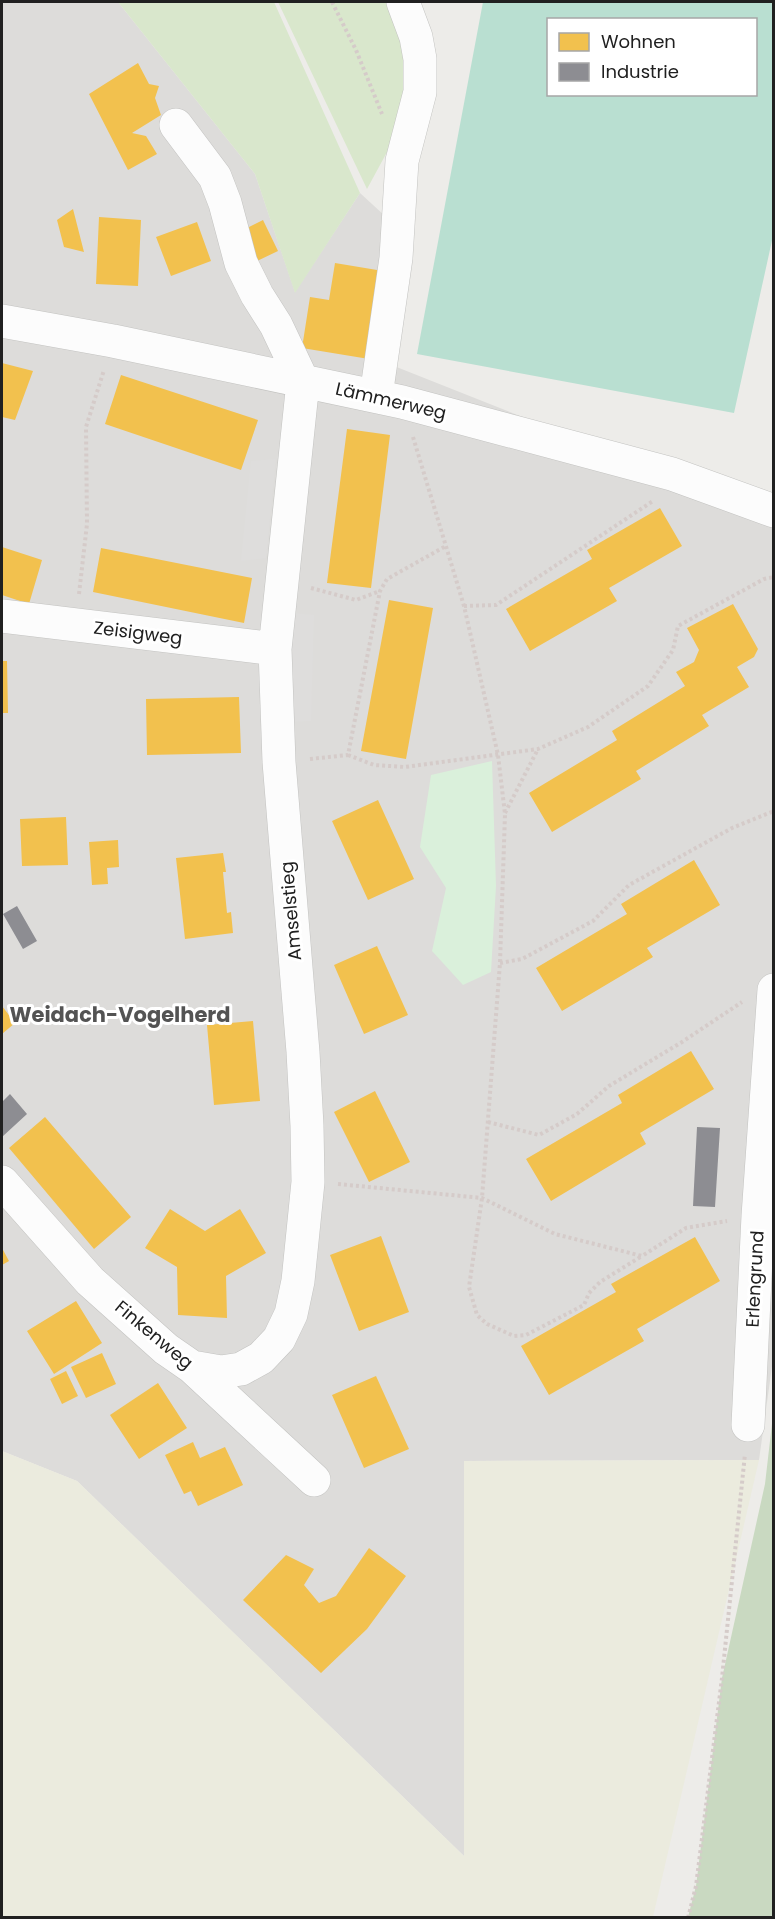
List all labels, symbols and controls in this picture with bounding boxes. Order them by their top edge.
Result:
legend [547,18,757,96]
text: Wohnen [601,29,676,54]
text: Industrie [601,59,679,84]
street label: Lämmerweg [333,376,449,425]
street label: Zeisigweg [92,615,184,650]
street label: Amselstieg [274,860,307,962]
district label: Weidach-Vogelherd [9,1000,231,1029]
street label: Erlengrund [739,1230,770,1328]
street label: Finkenweg [110,1294,199,1375]

